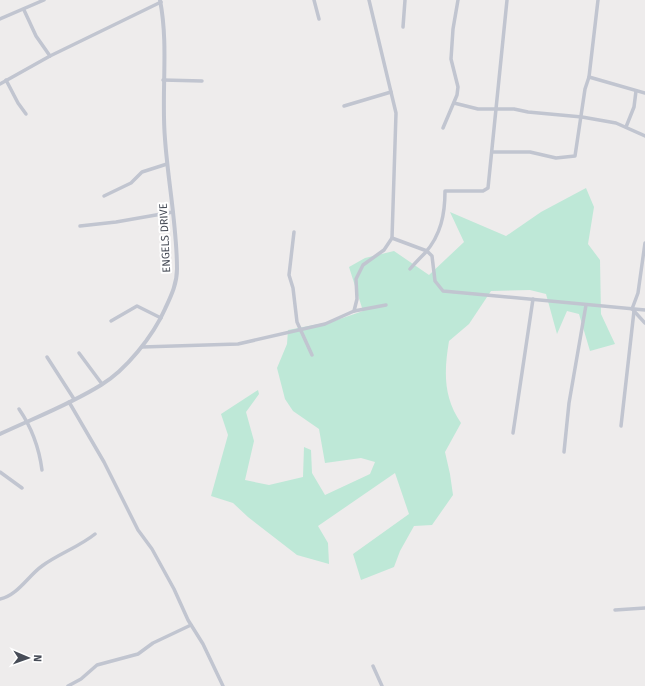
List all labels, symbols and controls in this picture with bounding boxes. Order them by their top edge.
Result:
street label: ENGELS DRIVE [157,203,173,273]
north arrow [8,638,48,678]
text: N [31,654,44,662]

